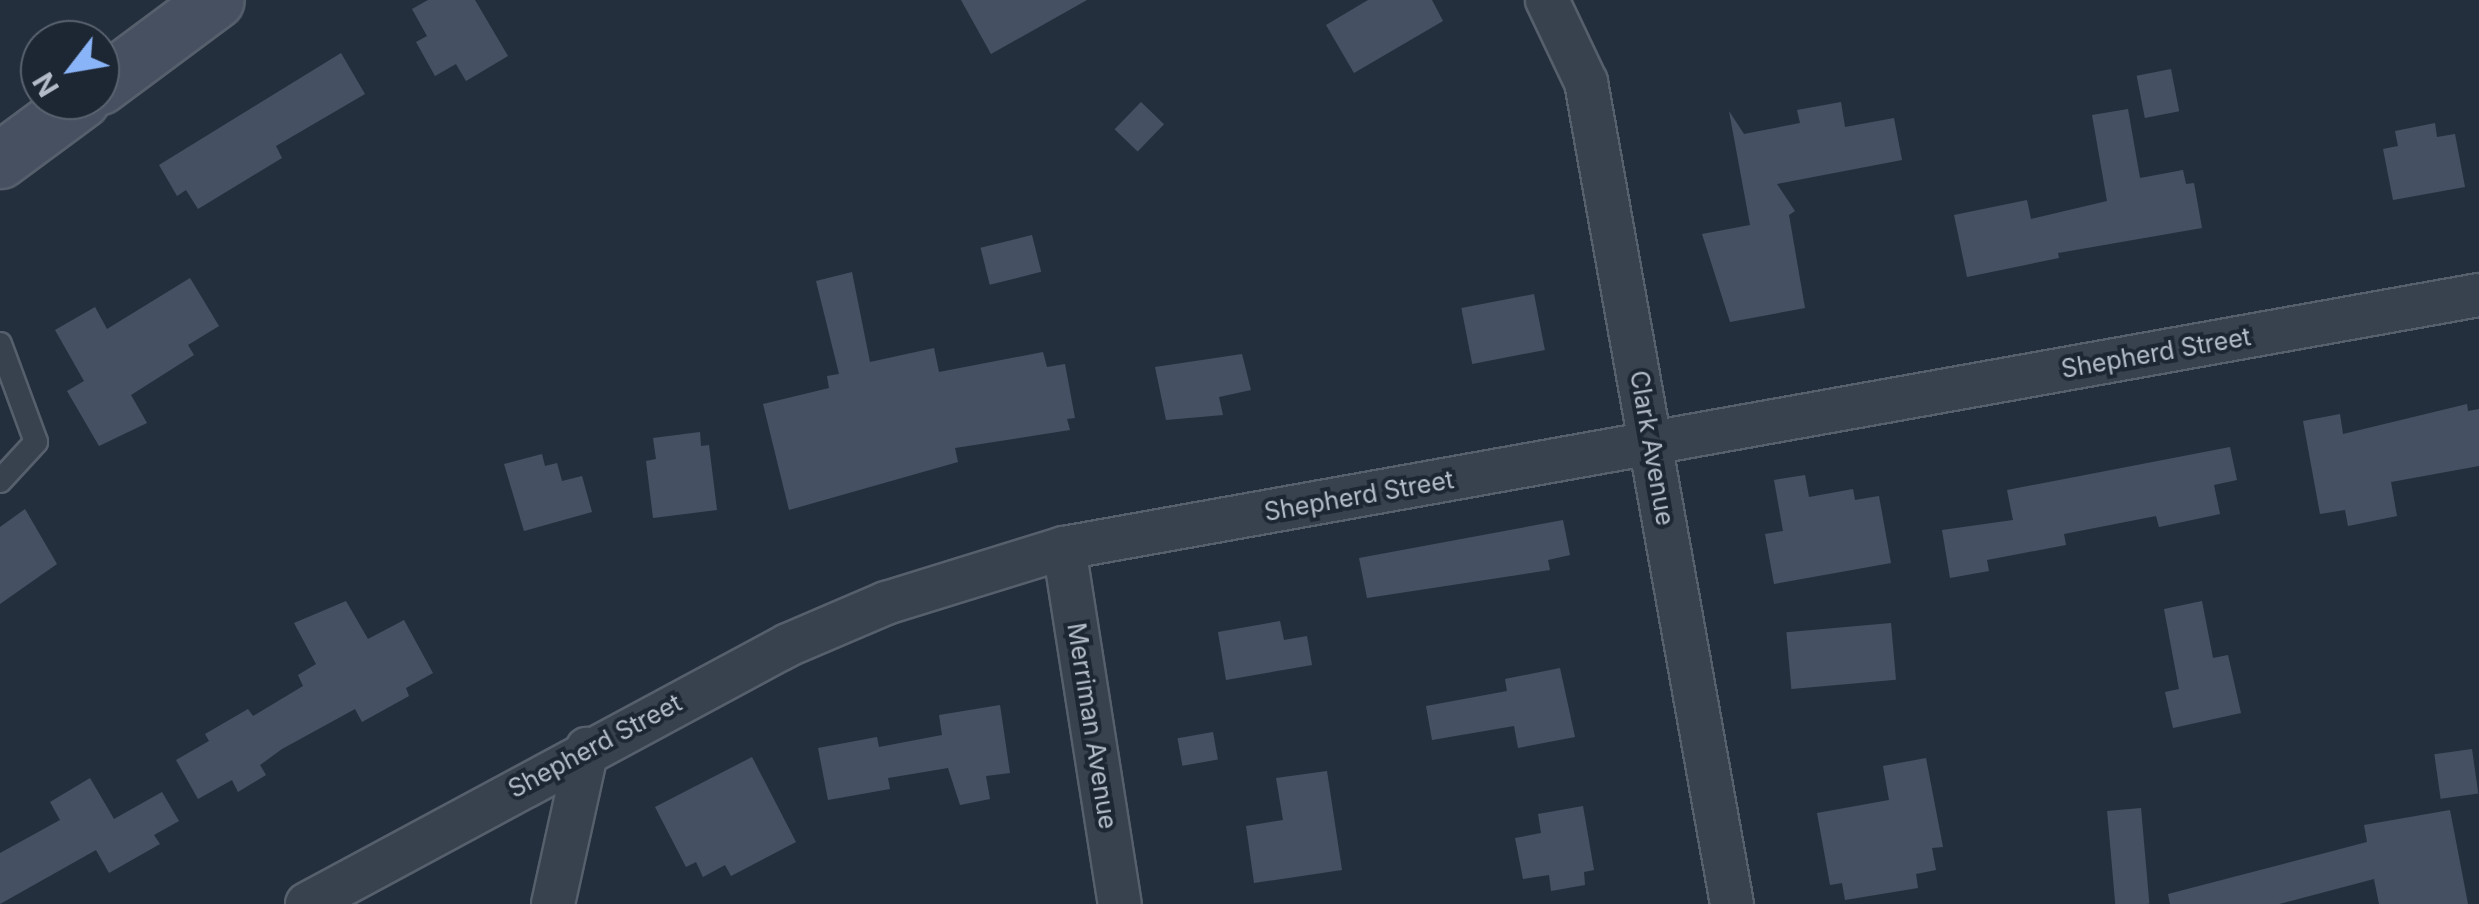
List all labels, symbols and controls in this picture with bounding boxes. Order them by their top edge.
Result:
north arrow [20,20,120,120]
text: N [26,67,66,102]
street label: Shepherd Street [2059,322,2253,384]
street label: Clark Avenue [1624,368,1680,528]
street label: Shepherd Street [1262,465,1456,527]
street label: Merriman Avenue [1061,621,1123,831]
street label: Shepherd Street [503,688,687,804]

